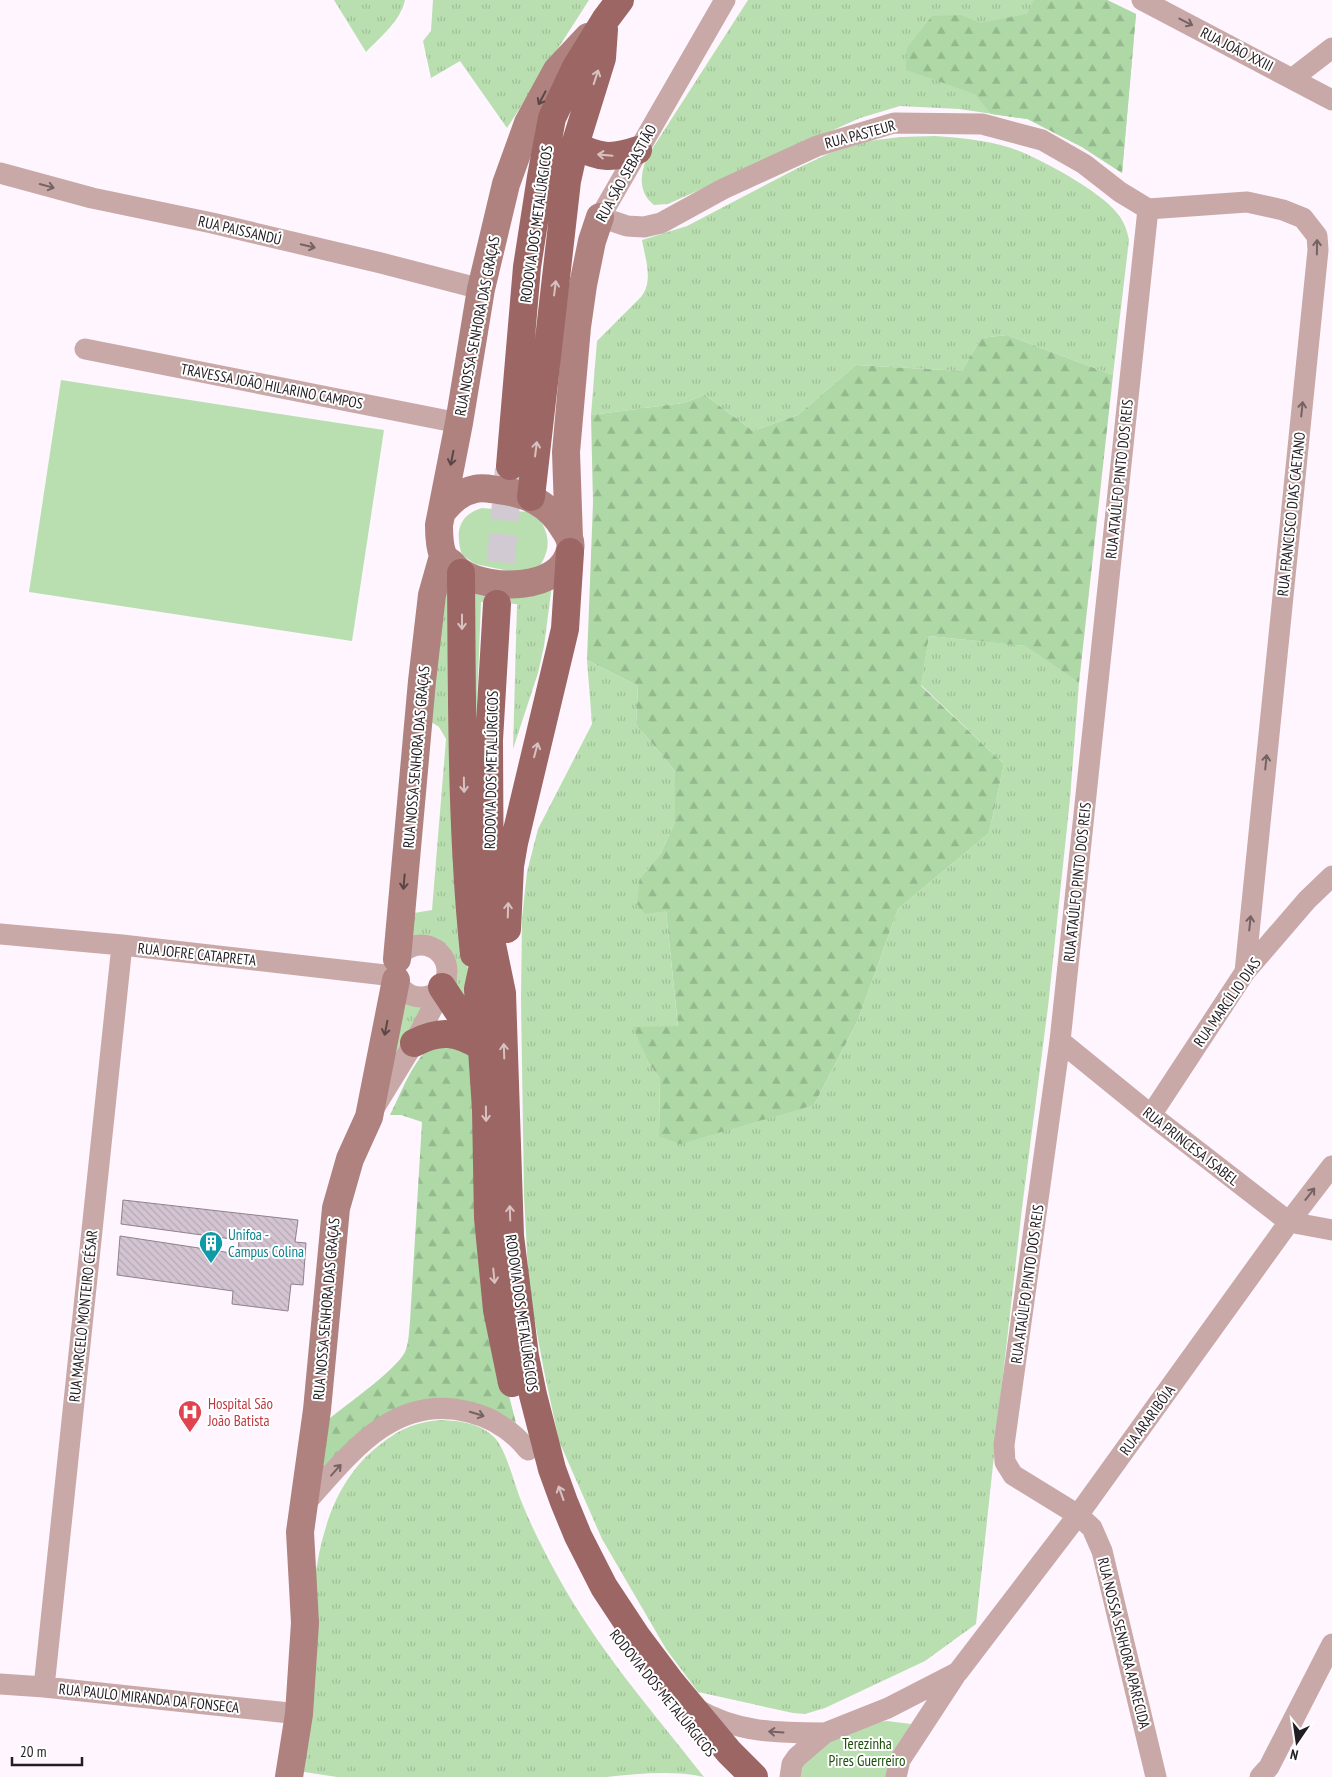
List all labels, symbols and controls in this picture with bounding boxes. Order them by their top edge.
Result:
one-way arrow [1178,18,1192,28]
street label: RUA JOÃO XXIII [1197,23,1277,75]
one-way arrow [591,70,601,86]
one-way arrow [536,90,546,105]
street label: RUA PASTEUR [823,115,897,153]
street label: RUA SÃO SEBASTIÃO [591,121,661,225]
street label: RODOVIA DOS METALÚRGICOS [516,144,556,304]
one-way arrow [598,150,614,160]
one-way arrow [39,182,55,191]
street label: RUA PAISSANDÚ [196,211,284,249]
street label: RUA NOSSA SENHORA DAS GRAÇAS [450,234,504,418]
one-way arrow [1313,239,1322,255]
one-way arrow [299,242,315,251]
one-way arrow [550,280,560,296]
street label: TRAVESSA JOÃO HILARINO CAMPOS [179,359,365,413]
street label: RUA ATAÚLFO PINTO DOS REIS [1101,398,1137,560]
one-way arrow [1297,401,1307,417]
street label: RUA FRANCISCO DIAS CAETANO [1273,431,1309,597]
one-way arrow [531,441,541,457]
one-way arrow [447,449,457,465]
one-way arrow [457,614,467,630]
street label: RUA NOSSA SENHORA DAS GRAÇAS [399,665,433,849]
street label: RODOVIA DOS METALÚRGICOS [480,691,502,849]
one-way arrow [532,743,541,759]
one-way arrow [1261,754,1271,770]
one-way arrow [459,776,469,792]
street label: RUA ATAÚLFO PINTO DOS REIS [1059,801,1095,963]
one-way arrow [399,874,409,890]
one-way arrow [503,902,513,918]
one-way arrow [1245,916,1255,932]
street label: RUA JOFRE CATAPRETA [137,938,258,970]
street label: RUA MARCÍLIO DIAS [1189,954,1265,1050]
one-way arrow [381,1019,391,1035]
one-way arrow [499,1043,509,1060]
street label: RUA PRINCESA ISABEL [1139,1103,1243,1190]
one-way arrow [481,1105,491,1121]
one-way arrow [1305,1188,1316,1201]
street label: RUA ATAÚLFO PINTO DOS REIS [1006,1203,1048,1365]
one-way arrow [505,1206,514,1222]
street label: RUA NOSSA SENHORA DAS GRAÇAS [309,1217,343,1401]
place label: Unifoa - Campus Colina [228,1225,304,1261]
street label: RUA MARCELO MONTEIRO CÉSAR [65,1229,101,1403]
building icon: Unifoa - Campus Colina [198,1230,224,1264]
street label: RODOVIA DOS METALÚRGICOS [502,1233,542,1393]
one-way arrow [489,1267,499,1283]
street label: RUA ARARIBÓIA [1115,1381,1179,1459]
place label: Hospital São João Batista [207,1394,273,1430]
hospital icon: Hospital São João Batista [177,1399,203,1433]
one-way arrow [468,1410,484,1419]
one-way arrow [330,1463,341,1476]
one-way arrow [556,1485,565,1501]
street label: RUA NOSSA SENHORA APARECIDA [1093,1555,1155,1732]
street label: RODOVIA DOS METALÚRGICOS [606,1625,720,1761]
street label: RUA PAULO MIRANDA DA FONSECA [58,1679,241,1717]
north arrow [1272,1717,1322,1767]
one-way arrow [768,1728,784,1737]
scale bar [12,1734,82,1766]
park label: Terezinha Pires Guerreiro [829,1734,905,1770]
text: 20 m [20,1742,46,1761]
text: N [1288,1745,1300,1764]

